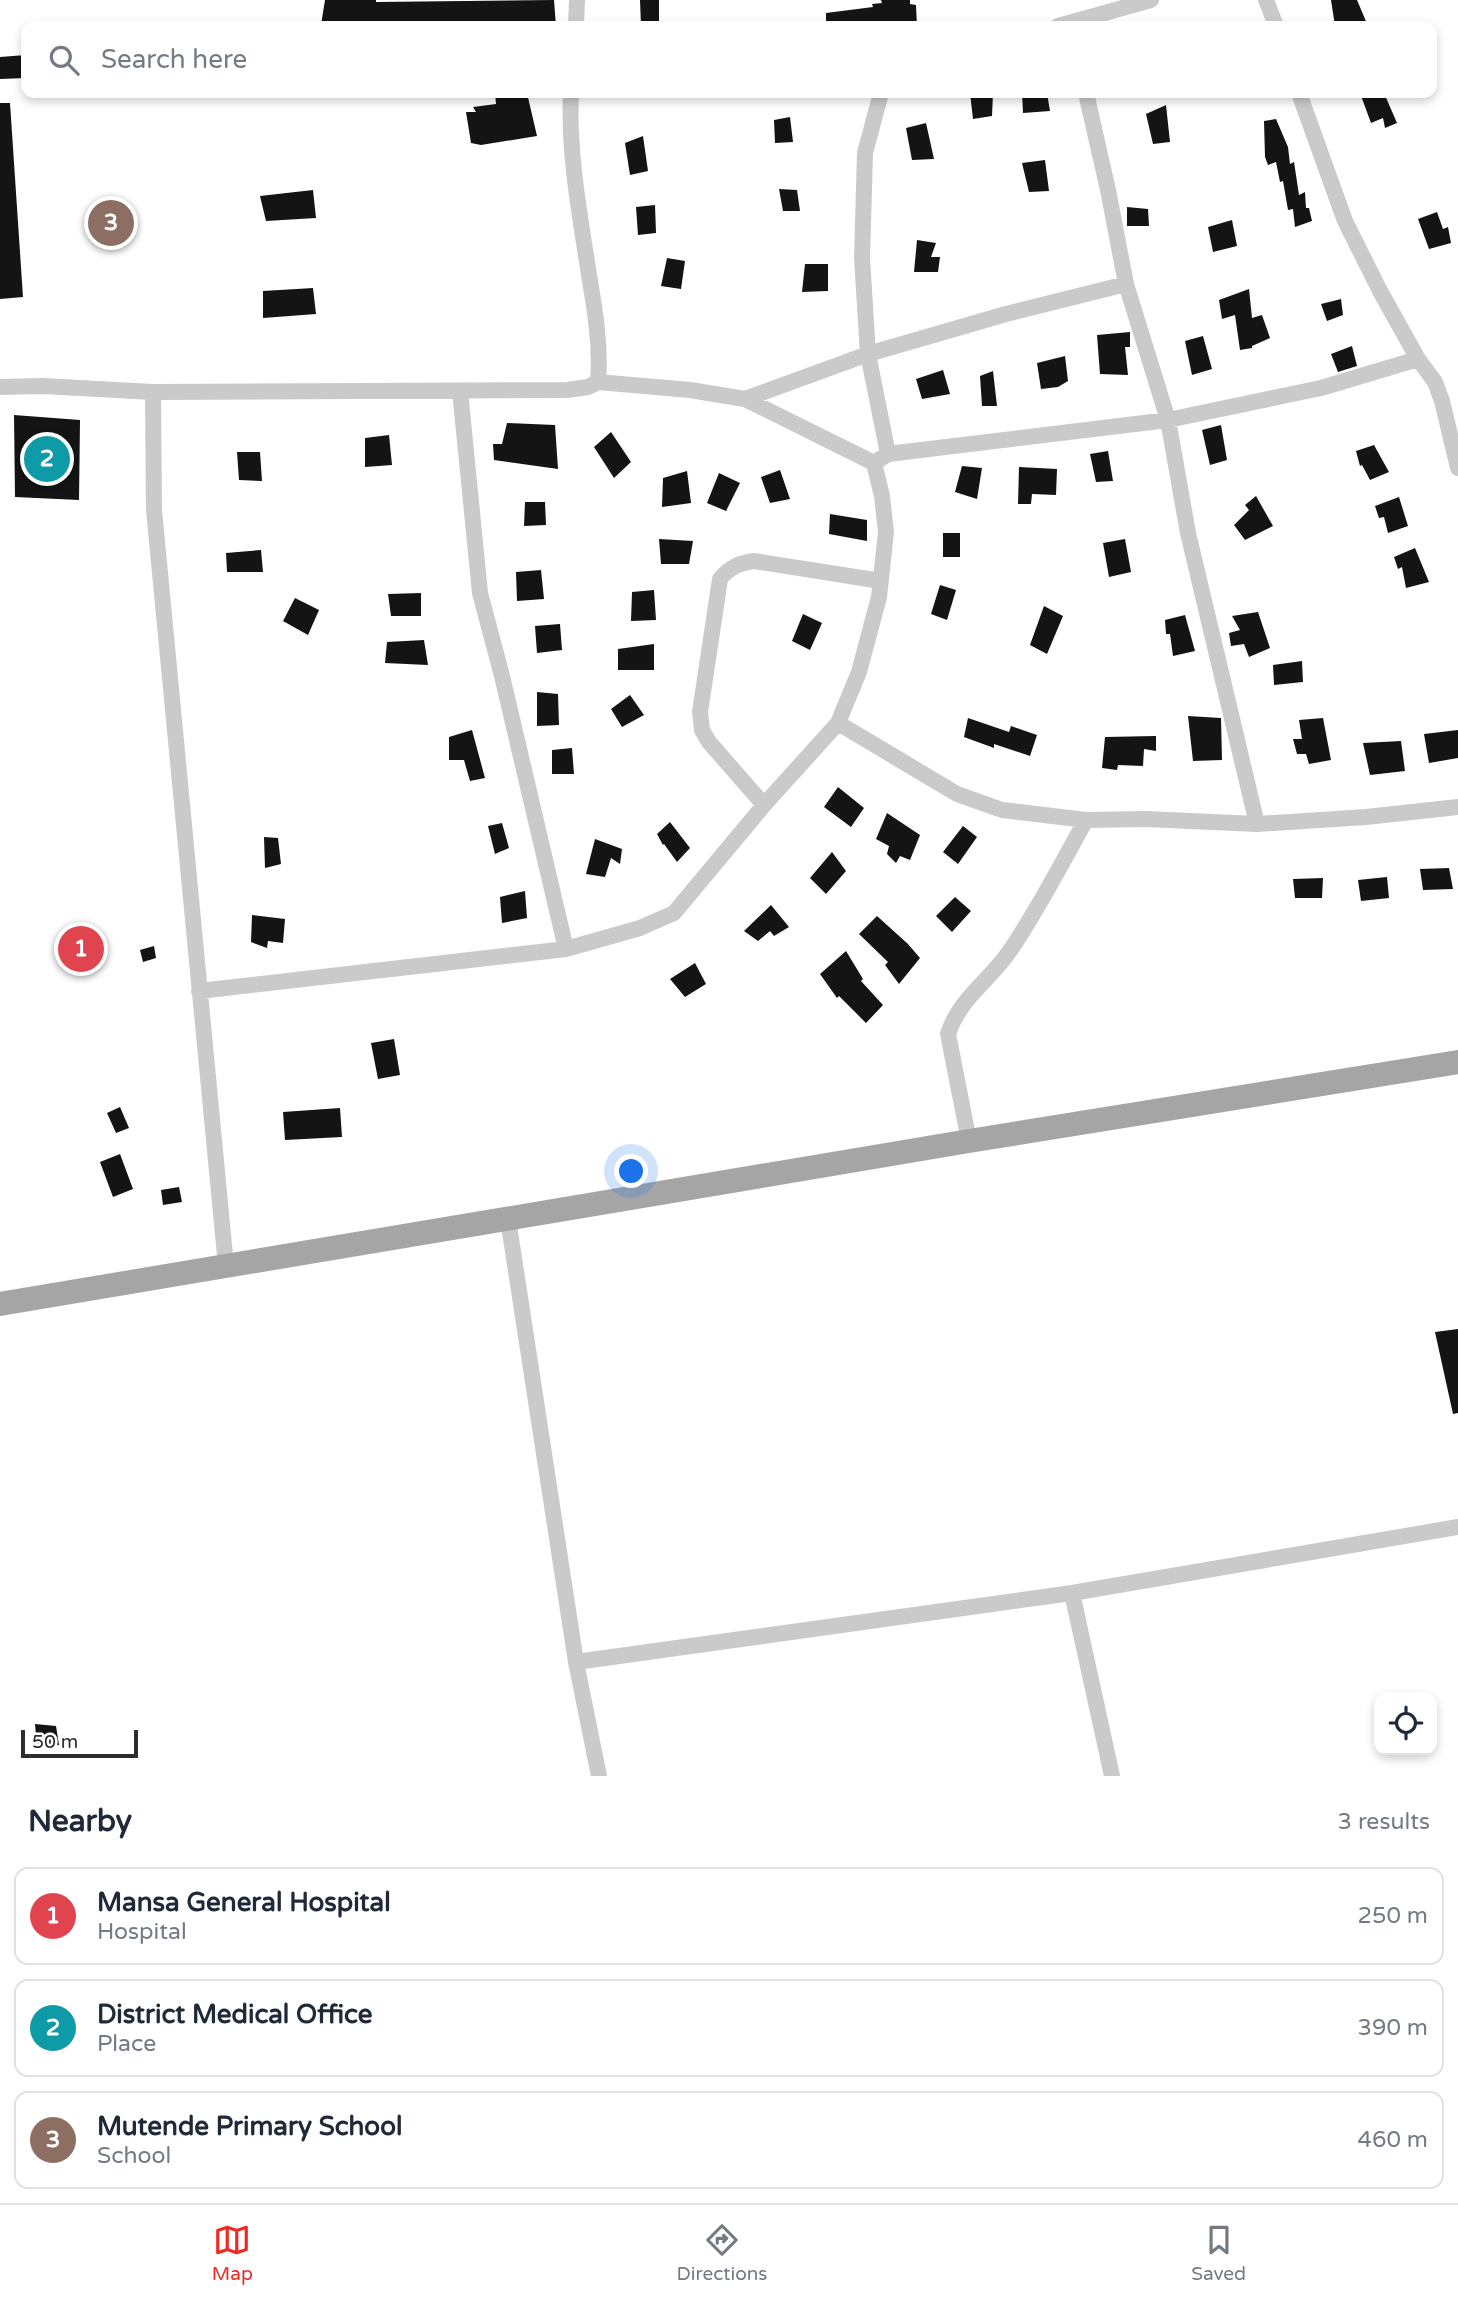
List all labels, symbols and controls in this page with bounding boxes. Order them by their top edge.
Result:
search box [21,21,1437,98]
icon: search [45,41,83,79]
text: Search here [101,44,247,75]
pin: 3 [88,197,134,249]
pin: 2 [24,433,70,485]
pin: 1 [58,923,104,975]
your location [614,1154,648,1188]
map controls [1374,1692,1437,1755]
button: locate [1374,1692,1437,1755]
scale bar [21,1727,138,1759]
text: 50 m [32,1731,78,1753]
text: Nearby [28,1803,132,1840]
text: 3 results [1337,1808,1430,1836]
text: Mansa General Hospital [97,1887,391,1918]
text: 1 [46,1902,60,1930]
text: 250 m [1358,1902,1428,1930]
text: Hospital [97,1918,187,1946]
text: District Medical Office [97,1999,372,2030]
text: 2 [46,2014,60,2042]
text: 390 m [1358,2014,1428,2042]
text: Place [97,2030,156,2058]
text: Mutende Primary School [97,2111,402,2142]
text: 3 [46,2126,60,2154]
text: 460 m [1358,2126,1428,2154]
text: School [97,2142,171,2170]
tab: Map [212,2221,253,2285]
tab: Directions [677,2221,768,2285]
tab: Saved [1191,2221,1246,2285]

